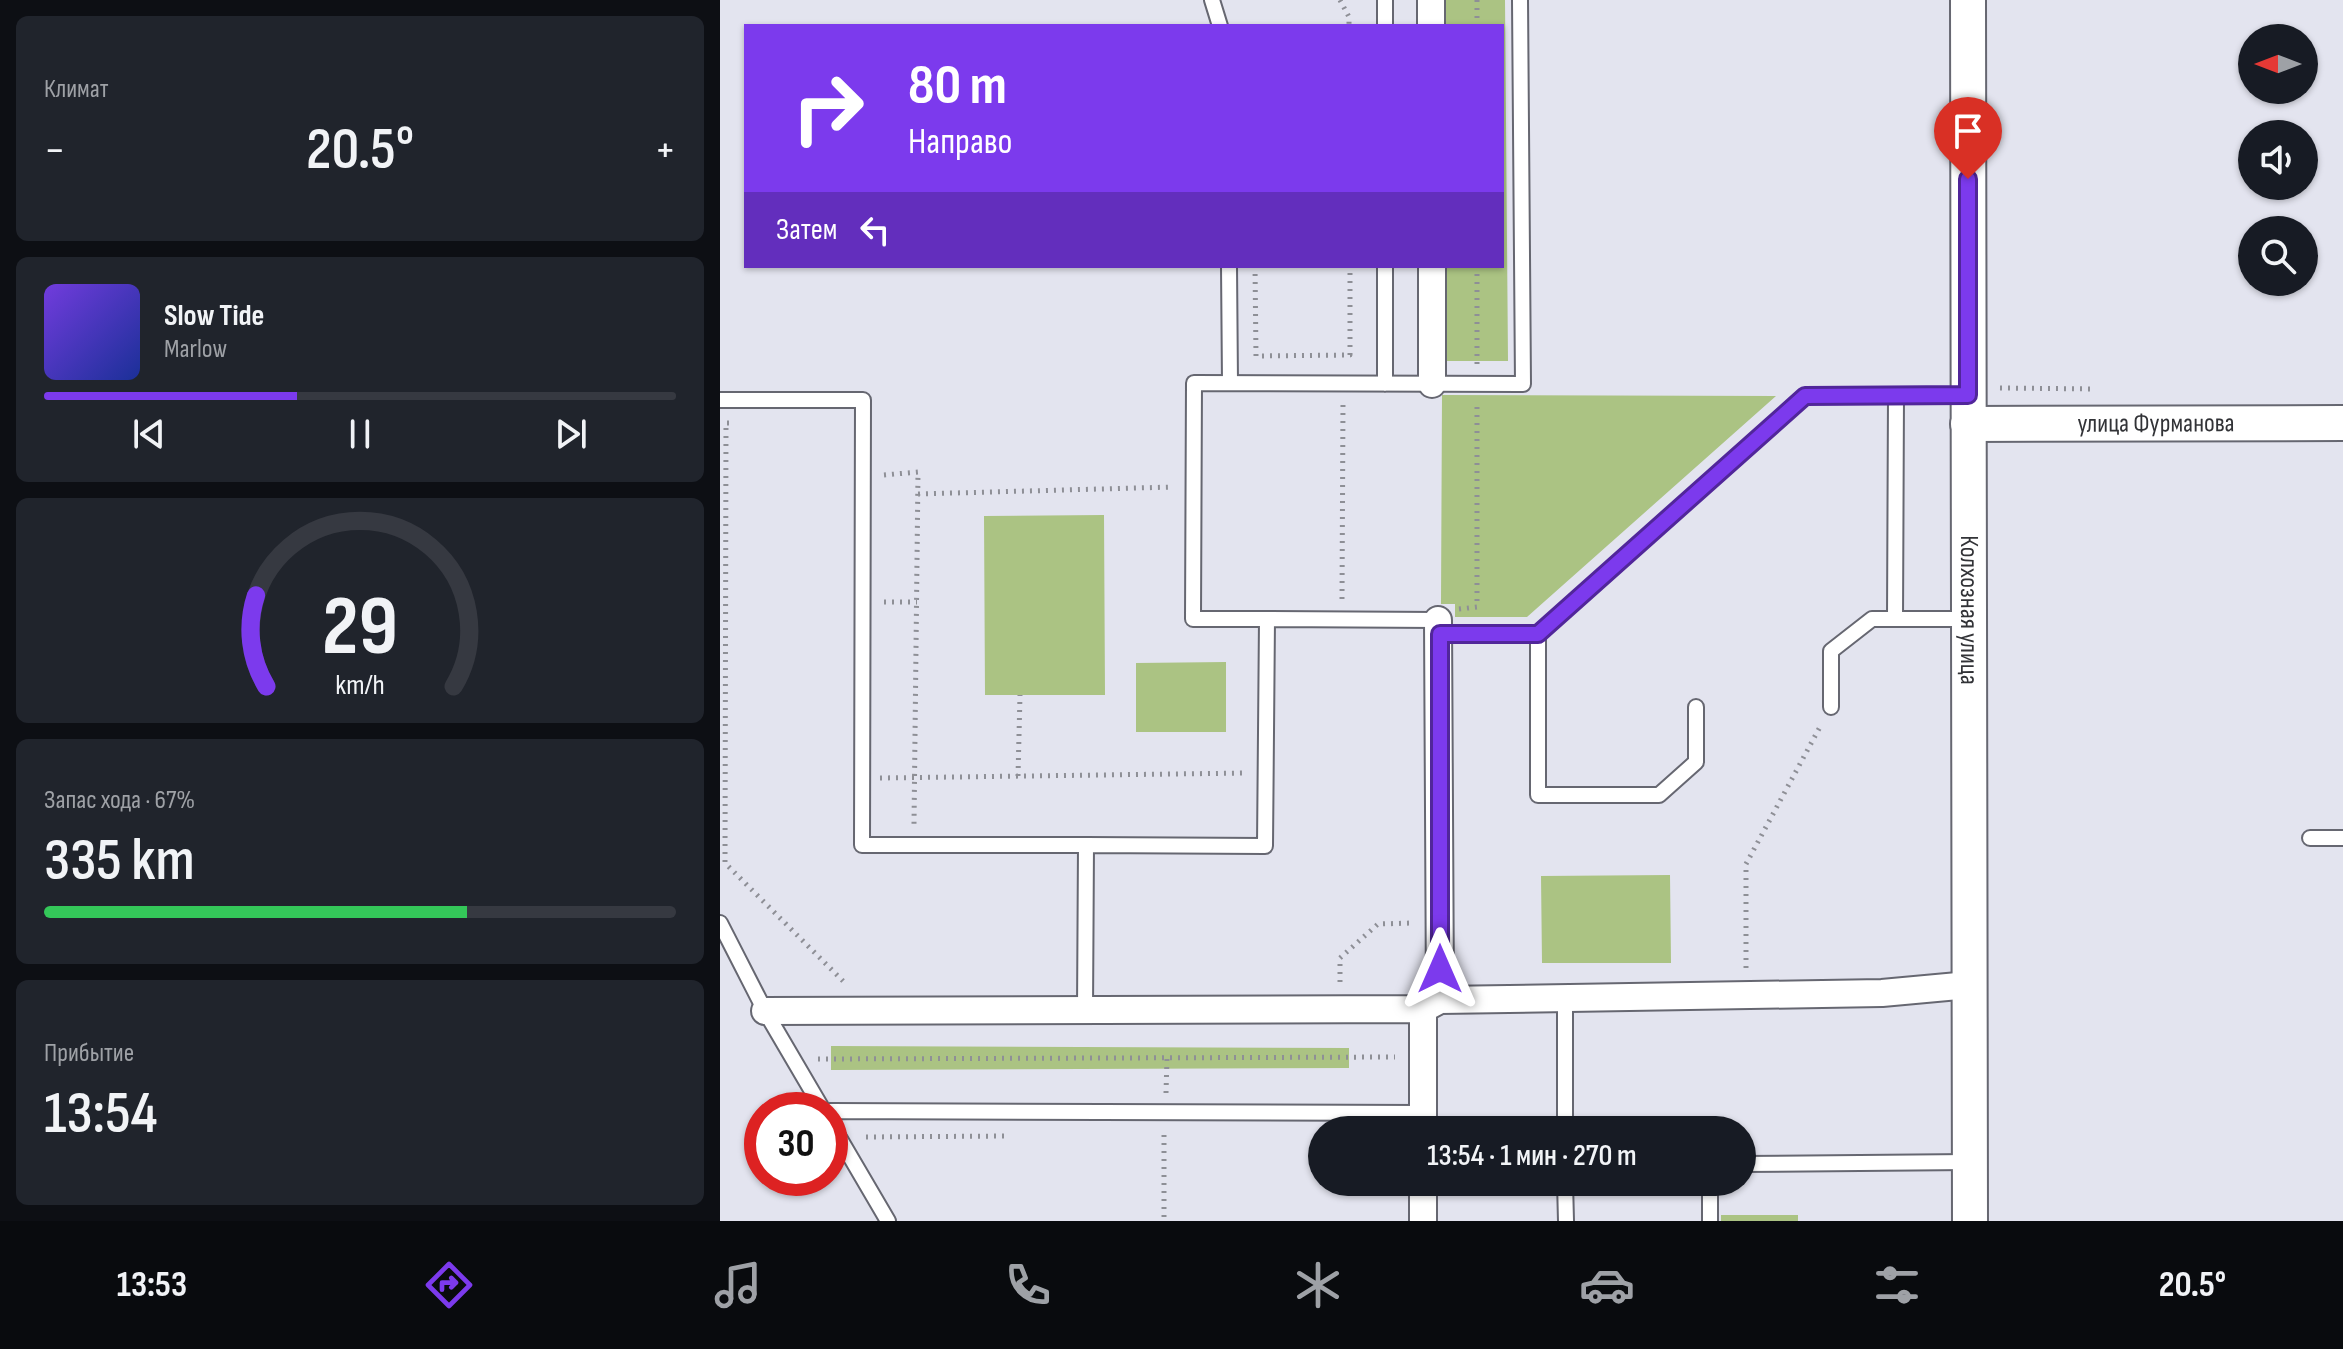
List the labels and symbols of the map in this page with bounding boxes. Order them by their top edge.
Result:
north arrow [2238,24,2318,104]
pin [1934,97,2002,179]
street label: улица Фурманова [2077,408,2235,439]
street label: Колхозная улица [1953,535,1985,685]
position arrow [1398,927,1482,1011]
speed limit sign: 30 [744,1092,848,1196]

